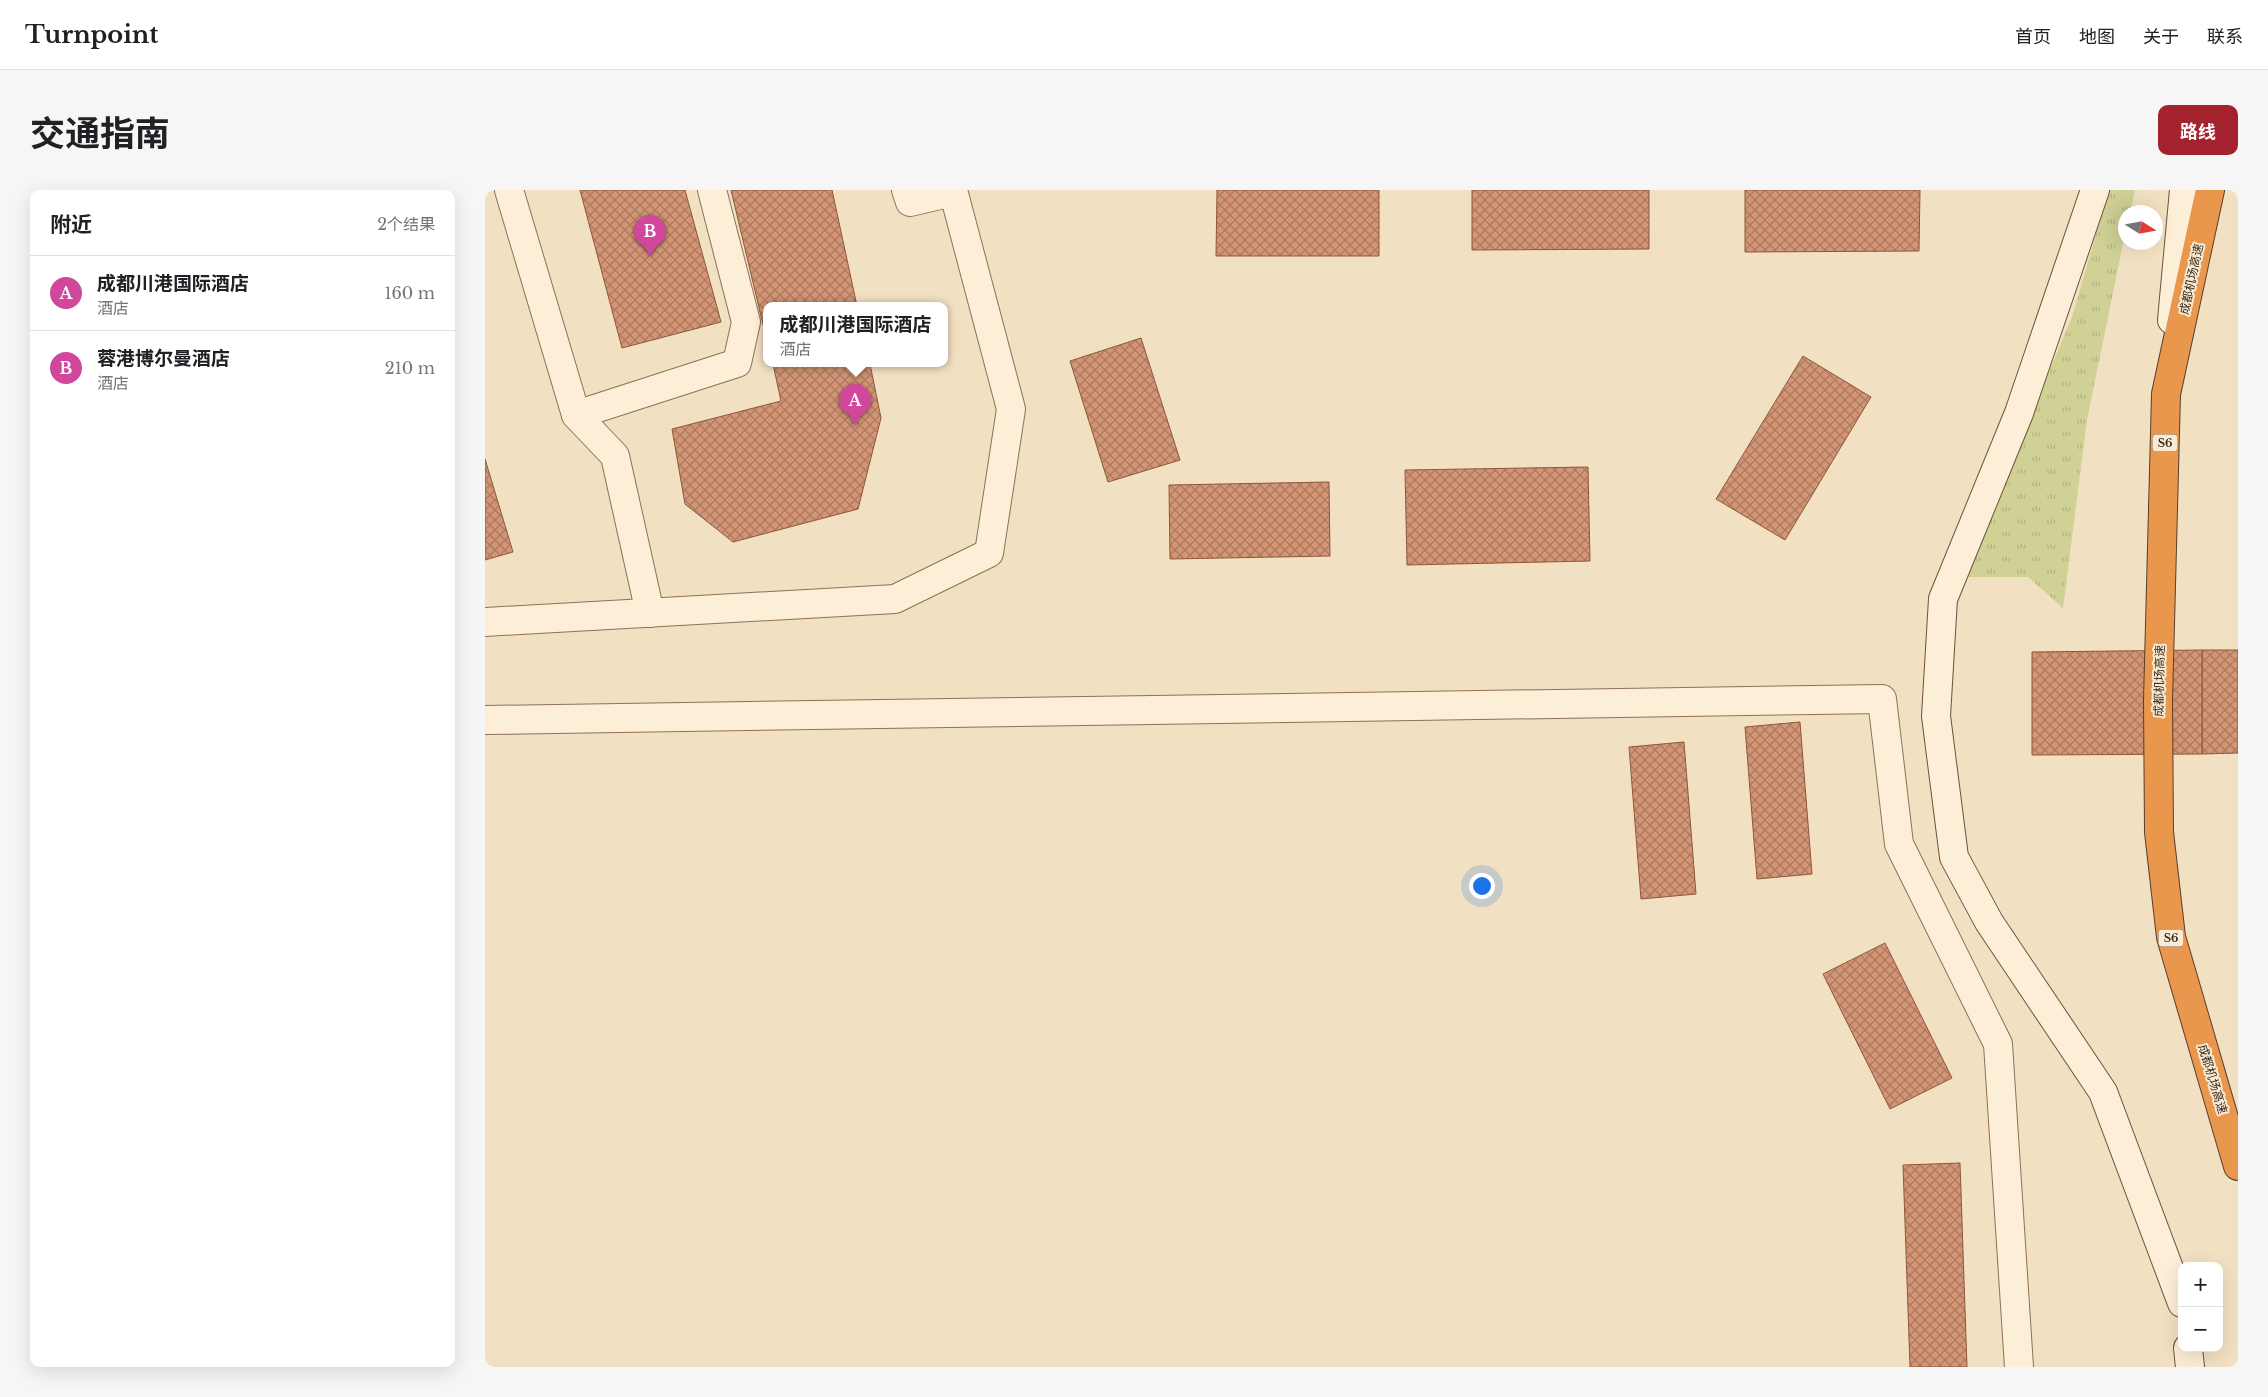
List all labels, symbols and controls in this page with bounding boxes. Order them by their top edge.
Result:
text: Turnpoint [25,20,158,49]
text: 首页 [2015,26,2051,48]
text: 地图 [2079,26,2115,48]
text: 关于 [2143,26,2179,48]
text: 联系 [2207,26,2243,48]
button: 路线 [2158,105,2238,155]
text: 交通指南 [30,112,170,155]
north arrow [2118,205,2163,250]
text: 附近 [50,212,92,238]
text: 2个结果 [377,214,435,234]
pin: B [634,215,666,256]
street label: 成都机场高速 [2176,242,2206,316]
text: 成都川港国际酒店 [97,272,249,295]
text: A [60,283,72,303]
text: 160 m [384,283,435,303]
text: 酒店 [97,298,129,318]
popup [763,302,948,367]
text: 成都川港国际酒店 [779,313,932,336]
text: 酒店 [779,339,812,359]
text: 蓉港博尔曼酒店 [97,347,230,370]
text: B [60,358,72,378]
text: 210 m [385,358,435,378]
text: 酒店 [97,373,129,393]
pin: A [839,384,871,425]
road number: S6 [2153,434,2177,452]
street label: 成都机场高速 [2151,645,2167,717]
your location [1469,873,1495,899]
road number: S6 [2159,930,2183,946]
street label: 成都机场高速 [2195,1042,2231,1116]
map controls [2178,1262,2223,1352]
button: + [2178,1262,2223,1307]
button: − [2178,1307,2223,1352]

